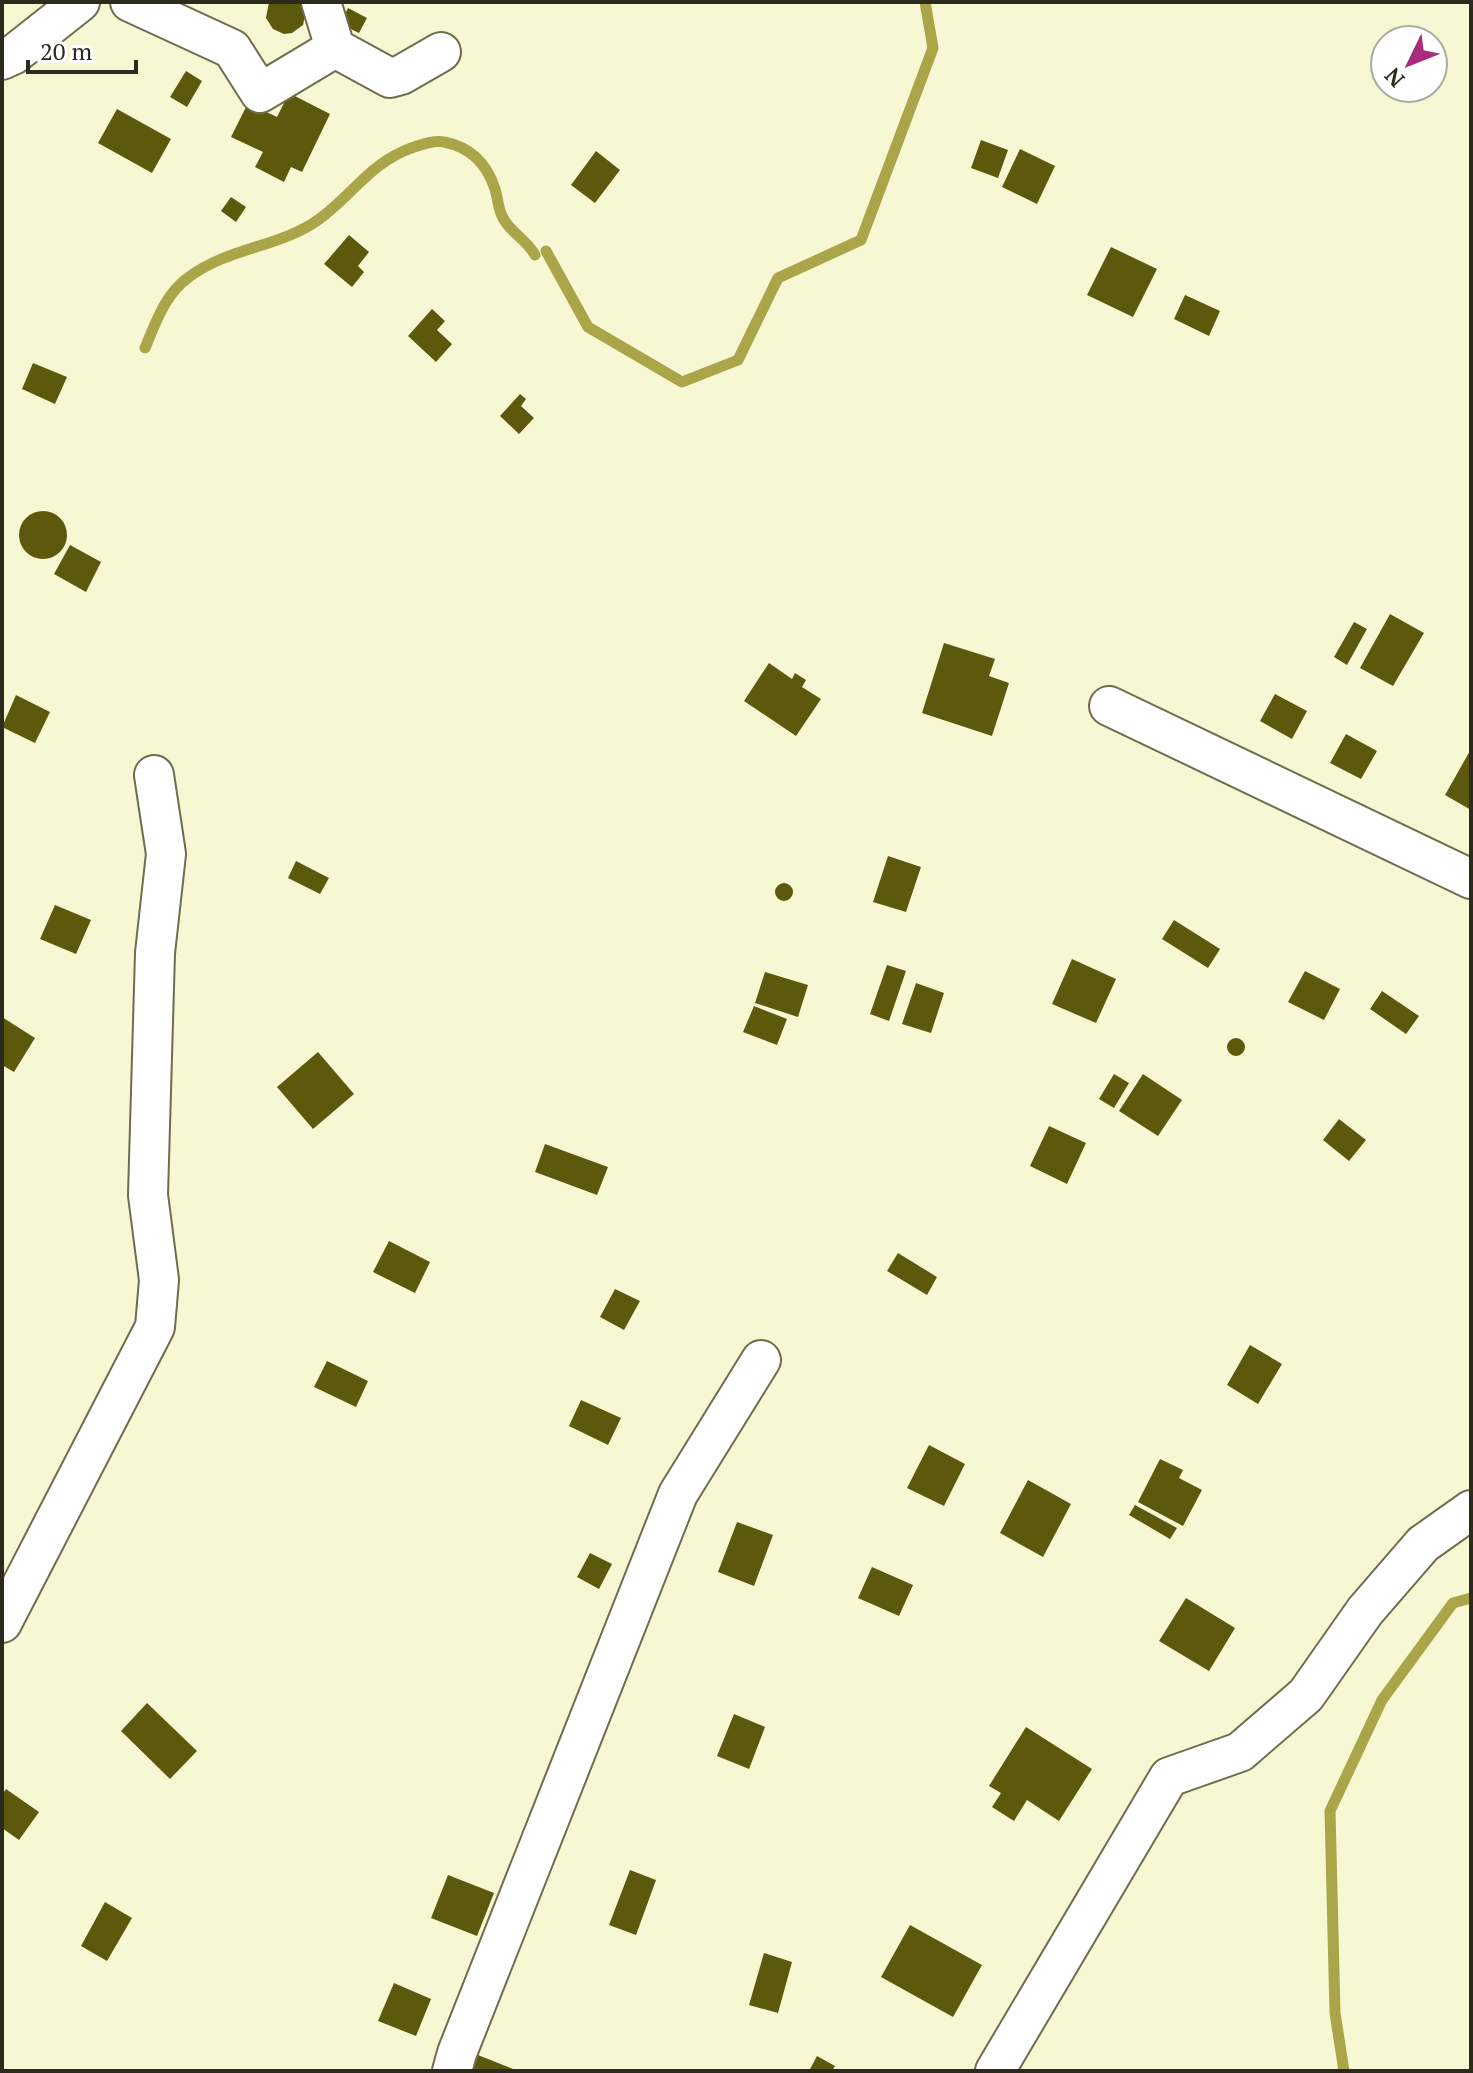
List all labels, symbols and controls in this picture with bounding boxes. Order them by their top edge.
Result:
scale bar [28,24,136,74]
north arrow [1369,24,1449,104]
text: 20 m [40,35,92,67]
text: N [1377,62,1410,94]

